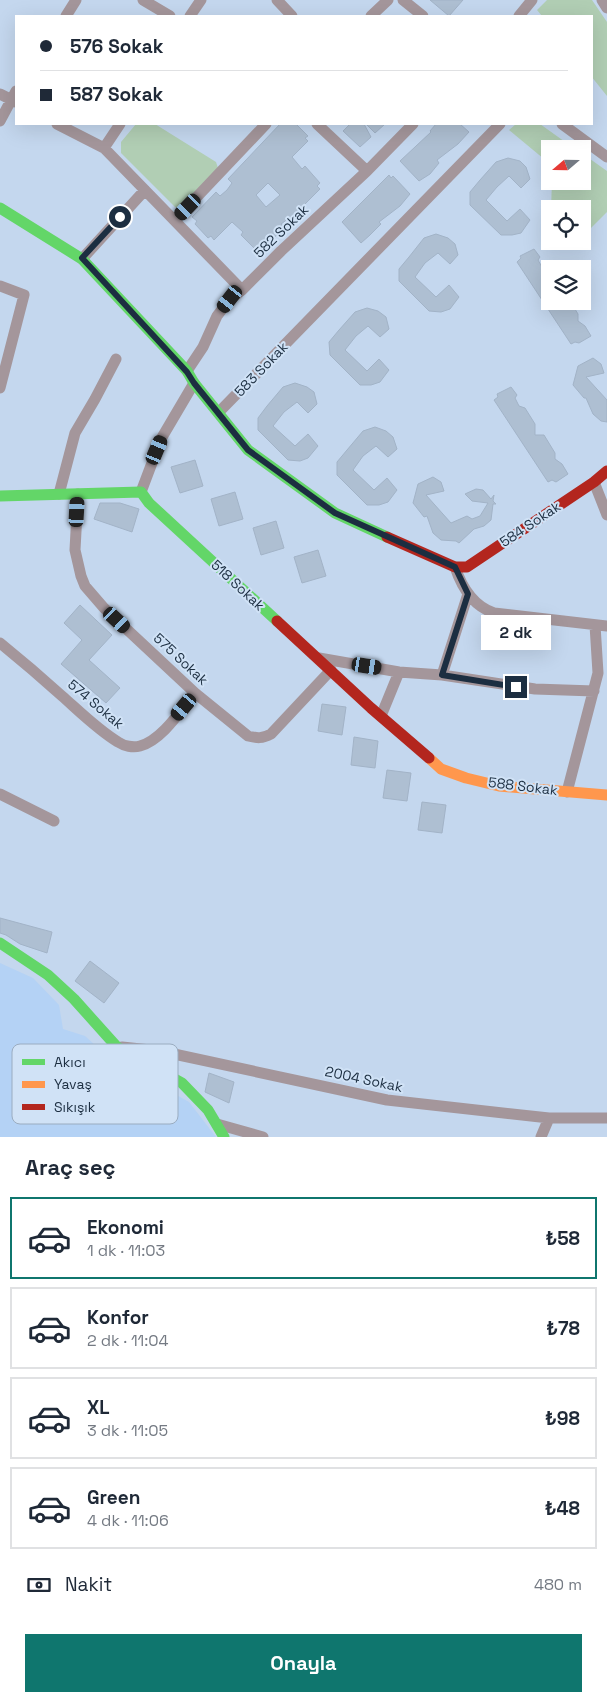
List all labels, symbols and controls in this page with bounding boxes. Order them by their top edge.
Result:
text: 576 Sokak [70,34,164,59]
text: 587 Sokak [70,82,163,107]
north arrow [541,140,591,190]
map controls [541,140,591,310]
car [172,191,203,223]
street label: 582 Sokak [250,200,313,262]
button: locate [541,200,591,250]
route start [109,206,131,228]
button: layers [541,260,591,310]
car [214,283,245,315]
street label: 583 Sokak [230,337,292,400]
car [144,433,169,467]
car [68,497,85,527]
street label: 584 Sokak [496,497,564,551]
street label: 518 Sokak [208,556,269,615]
car [100,604,133,636]
callout: 2 dk [481,614,551,650]
text: 2 dk [500,622,532,643]
street label: 575 Sokak [150,629,212,689]
car [351,656,382,676]
street label: 574 Sokak [64,675,128,733]
route end [505,676,527,698]
car [168,691,199,723]
street label: 588 Sokak [487,773,559,799]
legend [12,1044,178,1124]
text: Akıcı [54,1053,86,1071]
street label: 2004 Sokak [324,1062,405,1096]
text: Yavaş [54,1075,92,1093]
text: Sıkışık [54,1098,96,1116]
text: Araç seç [25,1153,116,1181]
text: Ekonomi [87,1215,164,1240]
icon: car [27,1216,72,1261]
text: ₺58 [545,1226,580,1251]
text: 1 dk · 11:03 [87,1240,165,1261]
text: Konfor [87,1305,149,1330]
icon: car [27,1306,72,1351]
text: ₺78 [546,1316,580,1341]
text: 2 dk · 11:04 [87,1330,169,1351]
text: XL [87,1395,110,1420]
icon: car [27,1396,72,1441]
text: ₺98 [545,1406,580,1431]
text: 3 dk · 11:05 [87,1420,168,1441]
text: Green [87,1485,140,1510]
icon: car [27,1486,72,1531]
text: ₺48 [545,1496,580,1521]
text: 4 dk · 11:06 [87,1510,169,1531]
icon: cash [25,1571,53,1599]
text: Nakit [65,1572,112,1597]
text: 480 m [534,1574,582,1595]
button: Onayla [25,1634,582,1692]

